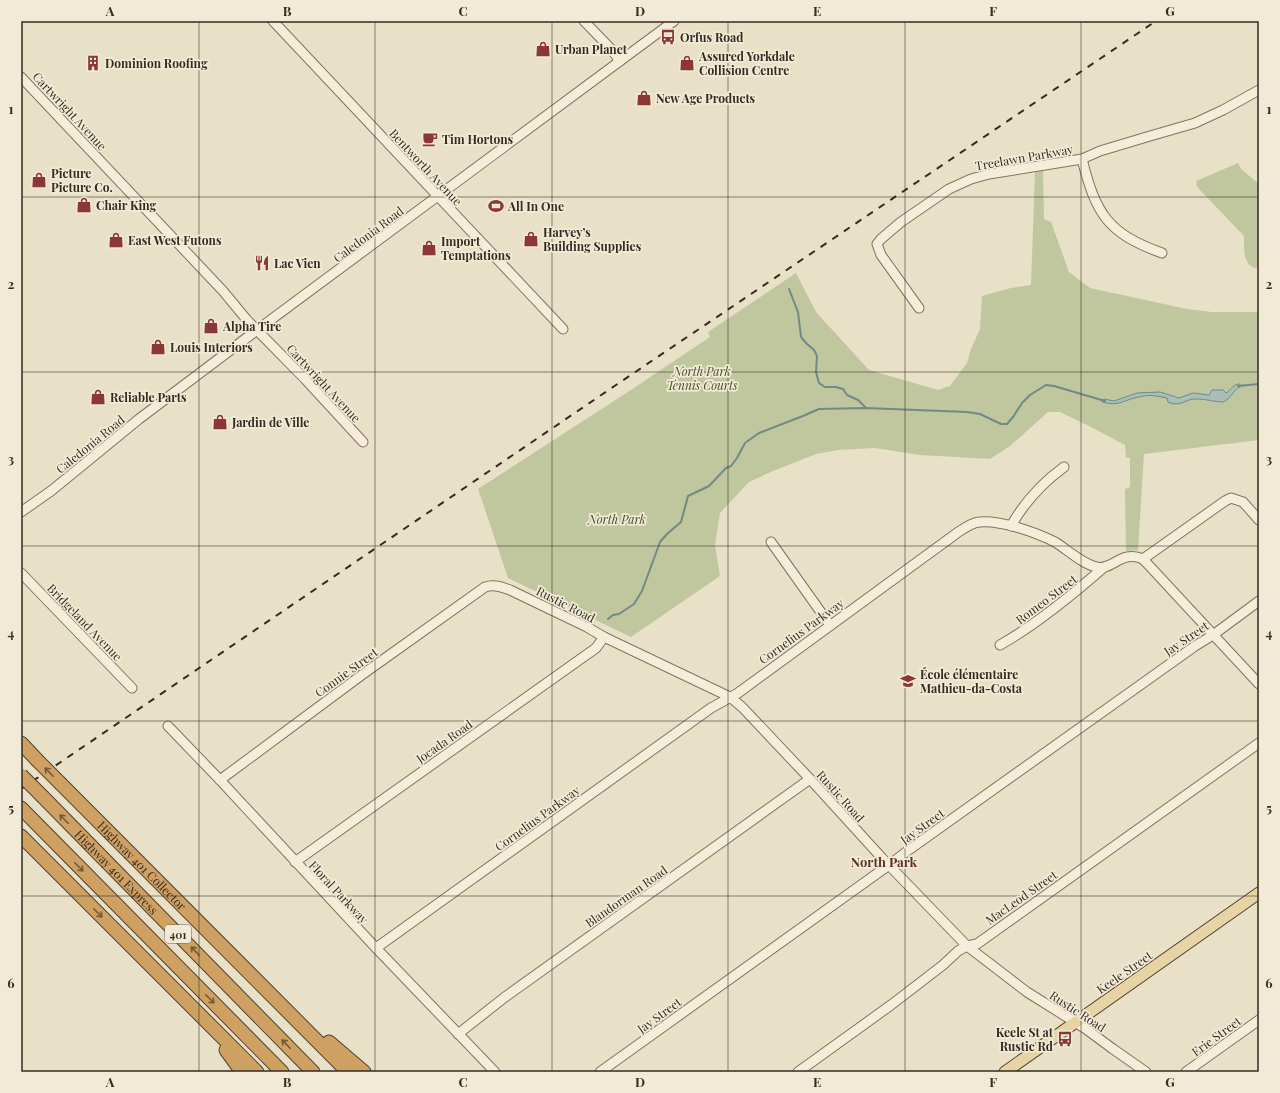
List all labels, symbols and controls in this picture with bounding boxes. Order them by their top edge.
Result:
text: A [105,2,115,19]
text: B [283,2,292,19]
text: C [458,2,468,19]
text: D [635,2,645,19]
text: E [813,2,821,19]
text: F [989,2,997,19]
text: G [1165,2,1175,19]
bus stop icon: Orfus Road [659,28,677,46]
place label: Orfus Road [680,29,743,45]
shop icon: Urban Planet [534,40,552,58]
place label: Urban Planet [555,41,628,57]
place label: Assured Yorkdale Collision Centre [698,48,795,78]
building icon: Dominion Roofing [84,54,102,72]
shop icon: Assured Yorkdale Collision Centre [678,54,696,72]
place label: Dominion Roofing [105,55,208,71]
street label: Cartwright Avenue [30,68,110,154]
shop icon: New Age Products [635,89,653,107]
place label: New Age Products [656,90,756,106]
text: 1 [9,100,14,117]
text: 1 [1267,100,1272,117]
street label: Bentworth Avenue [386,125,466,209]
cafe icon: Tim Hortons [421,130,439,148]
place label: Tim Hortons [442,131,514,147]
street label: Treelawn Parkway [974,141,1074,173]
place label: Picture Picture Co. [51,165,113,195]
shop icon: Picture Picture Co. [30,171,48,189]
shop icon: Chair King [75,196,93,214]
place label: Chair King [96,197,157,213]
sports icon: All In One [487,197,505,215]
place label: All In One [507,198,564,214]
street label: Caledonia Road [330,202,406,266]
place label: Harvey’s Building Supplies [543,224,642,254]
shop icon: Harvey’s Building Supplies [522,230,540,248]
shop icon: East West Futons [107,231,125,249]
place label: East West Futons [128,232,222,248]
place label: Import Temptations [441,233,511,263]
shop icon: Import Temptations [420,239,438,257]
restaurant icon: Lac Vien [253,254,271,272]
place label: Lac Vien [274,255,321,271]
text: 2 [8,275,15,292]
text: 2 [1266,275,1273,292]
shop icon: Alpha Tire [202,317,220,335]
place label: Alpha Tire [222,318,281,334]
shop icon: Louis Interiors [149,338,167,356]
place label: Louis Interiors [170,339,253,355]
street label: Cartwright Avenue [284,340,364,426]
park label: North Park Tennis Courts [666,363,738,393]
shop icon: Reliable Parts [89,388,107,406]
place label: Reliable Parts [110,389,187,405]
street label: Caledonia Road [52,411,128,477]
shop icon: Jardin de Ville [211,413,229,431]
place label: Jardin de Ville [231,414,309,430]
text: 3 [8,450,14,467]
text: 3 [1266,450,1272,467]
park label: North Park [587,511,646,527]
street label: Romeo Street [1012,570,1081,627]
street label: Bridgeland Avenue [44,580,126,664]
street label: Rustic Road [534,582,598,626]
street label: Cornelius Parkway [755,595,847,667]
street label: Jay Street [1160,617,1212,659]
text: 4 [8,624,15,641]
text: 4 [1266,624,1273,641]
street label: Connie Street [311,643,381,700]
place label: École élémentaire Mathieu-da-Costa [920,666,1023,696]
school or university icon: École élémentaire Mathieu-da-Costa [899,672,917,690]
street label: Jocada Road [412,716,475,767]
one-way arrow [44,767,54,777]
street label: Rustic Road [814,767,868,825]
street label: Cornelius Parkway [491,782,583,854]
text: 5 [8,799,14,816]
text: 5 [1266,799,1272,816]
street label: Jay Street [896,804,948,848]
one-way arrow [59,814,69,824]
street label: Highway 401 Collector [94,817,191,914]
street label: Highway 401 Express [71,826,162,918]
district label: North Park [851,853,918,870]
street label: Floral Parkway [306,857,372,927]
one-way arrow [74,862,84,872]
street label: Blandorman Road [582,862,670,930]
street label: MacLeod Street [982,866,1061,928]
one-way arrow [93,908,103,918]
road number: 401 [165,925,191,943]
one-way arrow [190,946,200,956]
street label: Keele Street [1093,946,1156,997]
text: 6 [7,974,15,991]
text: 6 [1265,974,1273,991]
street label: Rustic Road [1047,987,1109,1035]
street label: Jay Street [633,993,685,1037]
one-way arrow [205,994,215,1004]
street label: Erie Street [1188,1012,1245,1059]
place label: Keele St at Rustic Rd [996,1024,1054,1054]
bus stop icon: Keele St at Rustic Rd [1056,1030,1074,1048]
one-way arrow [281,1039,291,1049]
text: A [105,1073,115,1090]
text: B [283,1073,292,1090]
text: C [458,1073,468,1090]
text: D [635,1073,645,1090]
text: E [813,1073,821,1090]
text: F [989,1073,997,1090]
text: G [1165,1073,1175,1090]

